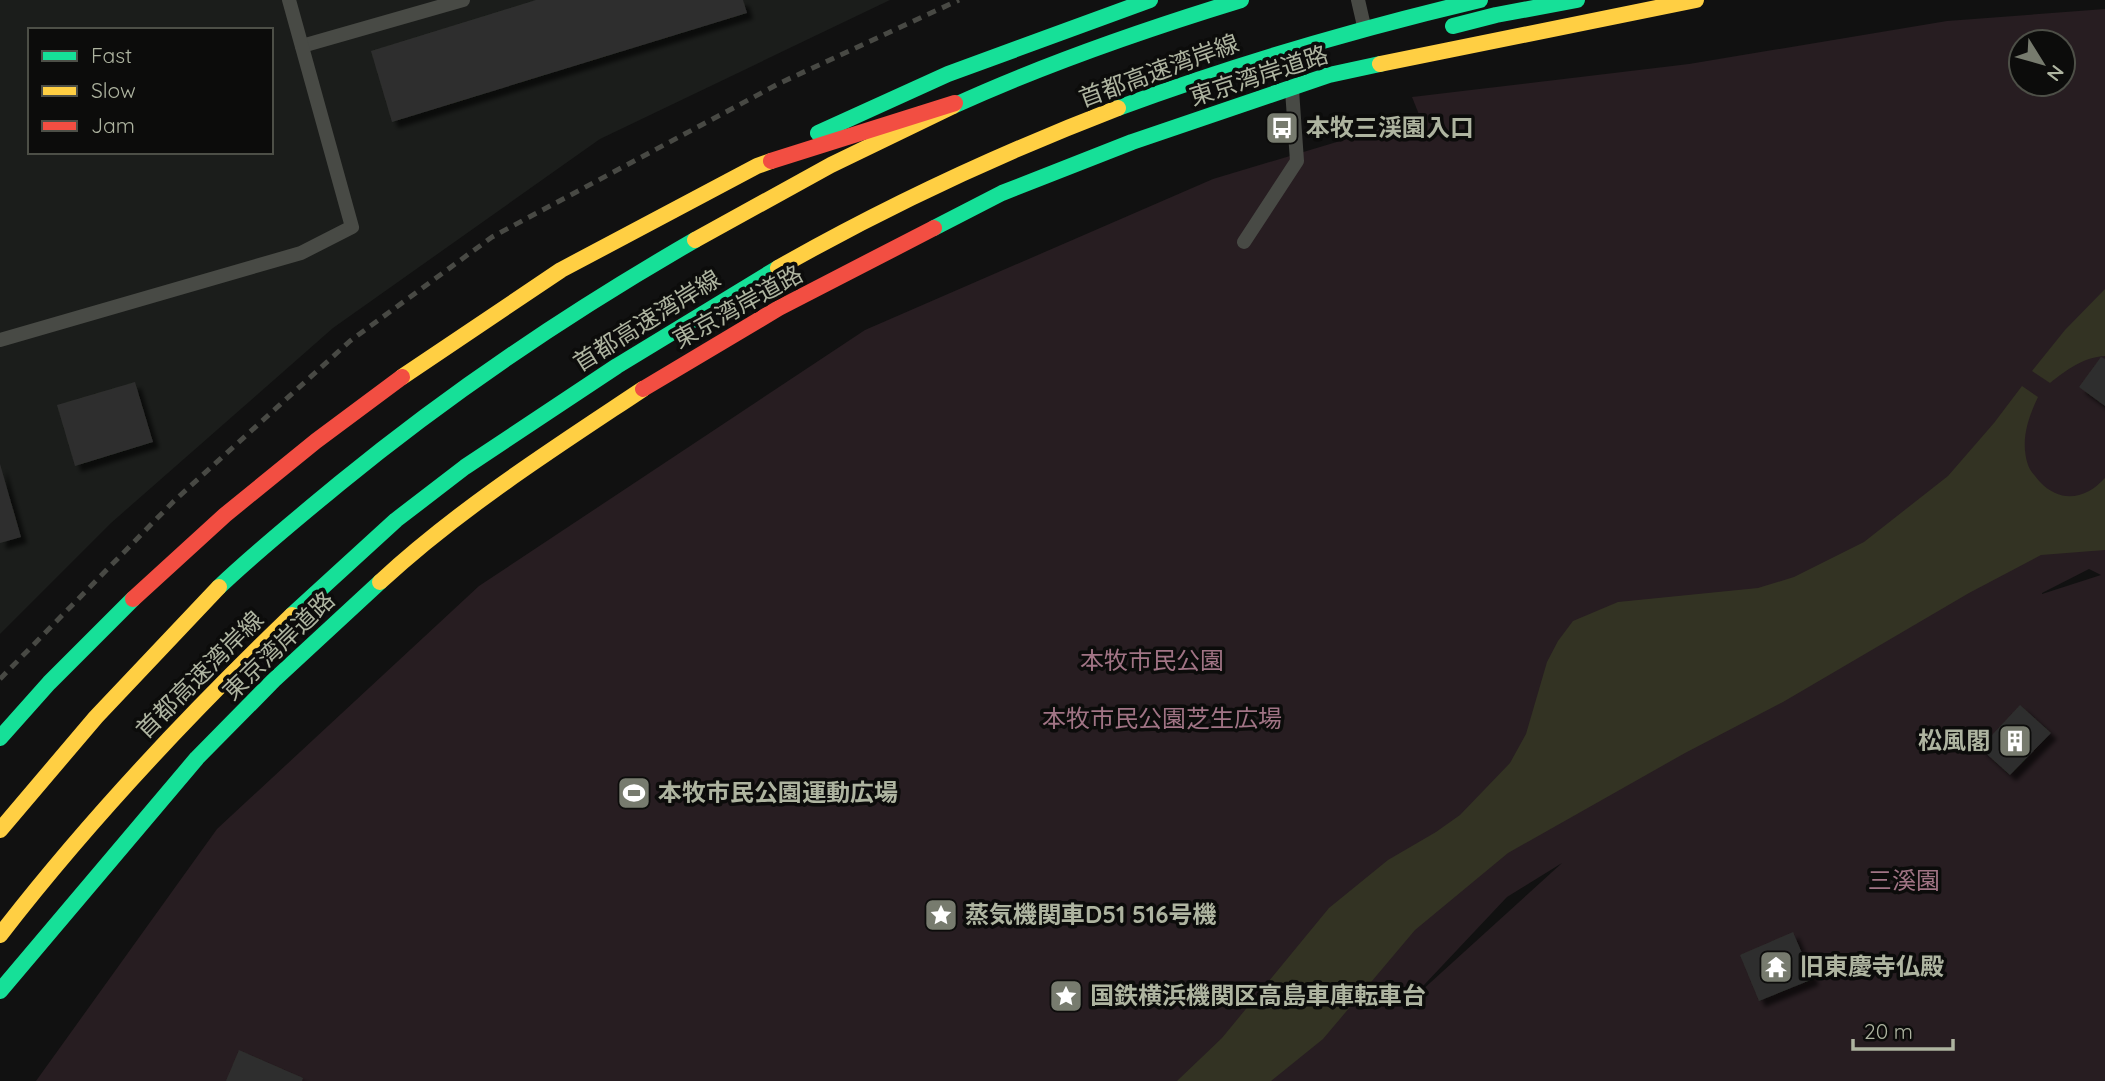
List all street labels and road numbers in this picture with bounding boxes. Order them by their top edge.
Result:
street label: 首都高速湾岸線 [1075,27,1243,113]
street label: 東京湾岸道路 [1186,39,1332,112]
street label: 東京湾岸道路 [667,258,808,354]
street label: 首都高速湾岸線 [567,263,726,377]
street label: 東京湾岸道路 [216,584,341,706]
street label: 首都高速湾岸線 [129,604,269,744]

